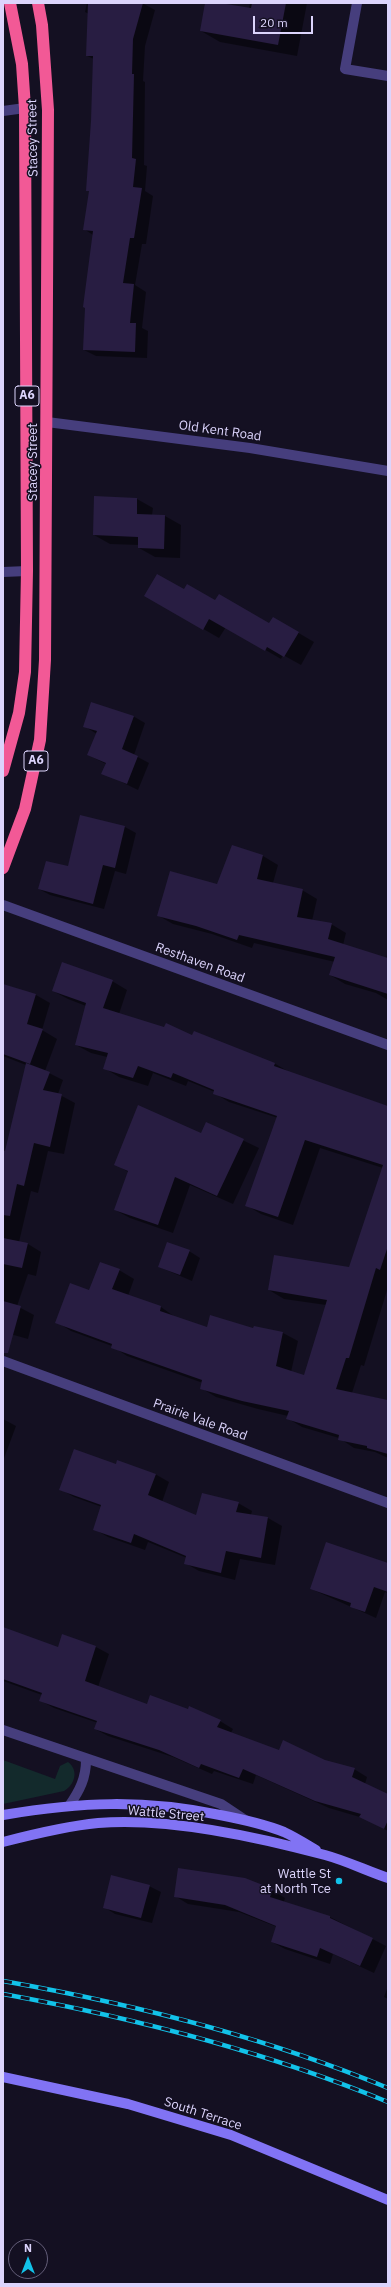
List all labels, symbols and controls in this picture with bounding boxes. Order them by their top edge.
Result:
scale bar [255,8,315,34]
text: 20 m [260,15,288,30]
street label: Stacey Street [25,99,41,177]
road number: A6 [15,386,39,406]
street label: Old Kent Road [178,417,262,445]
street label: Stacey Street [25,423,41,501]
road number: A6 [24,751,48,771]
street label: Resthaven Road [153,940,247,986]
street label: Prairie Vale Road [151,1396,249,1444]
street label: Wattle Street [127,1803,205,1825]
place label: Wattle St at North Tce [260,1866,331,1897]
marker: Wattle St at North Tce [334,1876,344,1886]
street label: South Terrace [162,2094,244,2134]
north arrow [8,2239,48,2279]
text: N [24,2241,32,2255]

